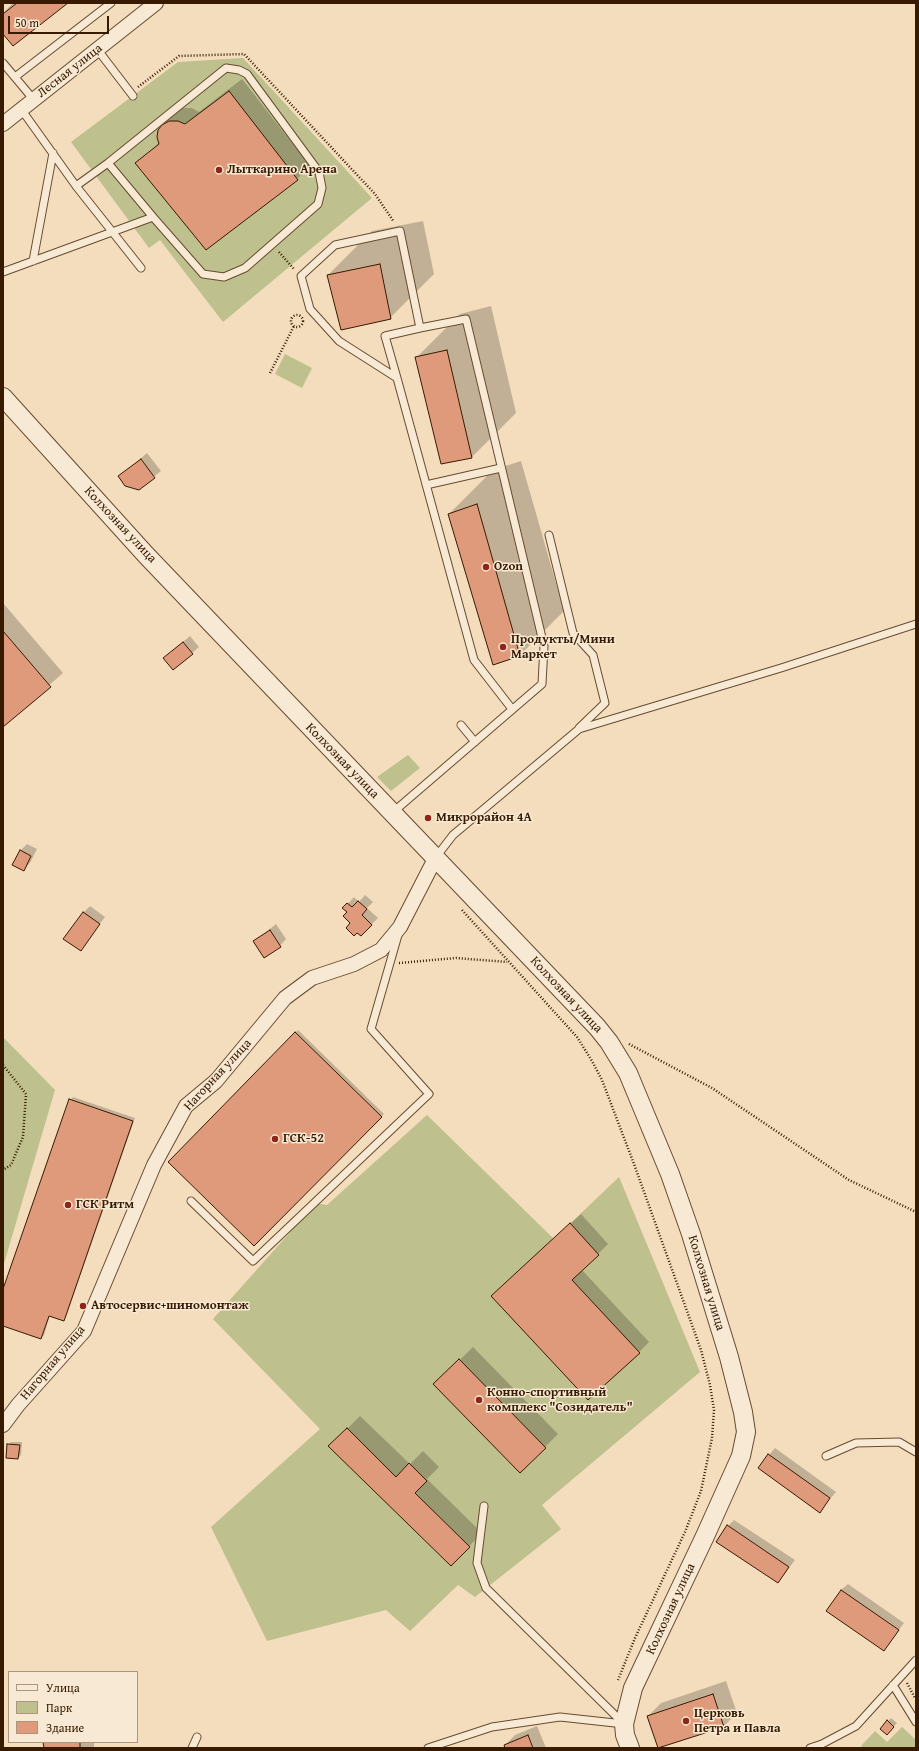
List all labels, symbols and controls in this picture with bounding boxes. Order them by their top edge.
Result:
scale bar [10,8,111,34]
text: 50 m [15,14,39,31]
street label: Лесная улица [34,41,106,101]
place label: Лыткарино Арена [227,162,337,178]
marker: Лыткарино Арена [214,165,224,175]
street label: Колхозная улица [81,484,159,566]
place label: Ozon [494,559,523,575]
marker: Ozon [481,562,491,572]
place label: Продукты/Мини Маркет [511,632,615,663]
marker: Продукты/Мини Маркет [498,642,508,652]
street label: Колхозная улица [302,720,382,802]
place label: Микрорайон 4А [436,810,532,826]
marker: Микрорайон 4А [423,813,433,823]
street label: Колхозная улица [527,954,605,1036]
street label: Нагорная улица [181,1036,255,1114]
place label: ГСК-52 [283,1131,324,1147]
marker: ГСК-52 [270,1134,280,1144]
place label: ГСК Ритм [76,1197,134,1213]
marker: ГСК Ритм [63,1200,73,1210]
street label: Колхозная улица [684,1233,728,1333]
place label: Автосервис+шиномонтаж [91,1298,249,1314]
marker: Автосервис+шиномонтаж [78,1301,88,1311]
street label: Нагорная улица [17,1323,89,1403]
place label: Конно-спортивный комплекс "Созидатель" [487,1385,633,1416]
marker: Конно-спортивный комплекс "Созидатель" [474,1395,484,1405]
street label: Колхозная улица [643,1561,699,1657]
legend [8,1671,138,1743]
text: Улица [46,1679,80,1696]
text: Парк [46,1699,72,1716]
place label: Церковь Петра и Павла [694,1706,781,1737]
marker: Церковь Петра и Павла [681,1716,691,1726]
text: Здание [46,1719,84,1736]

